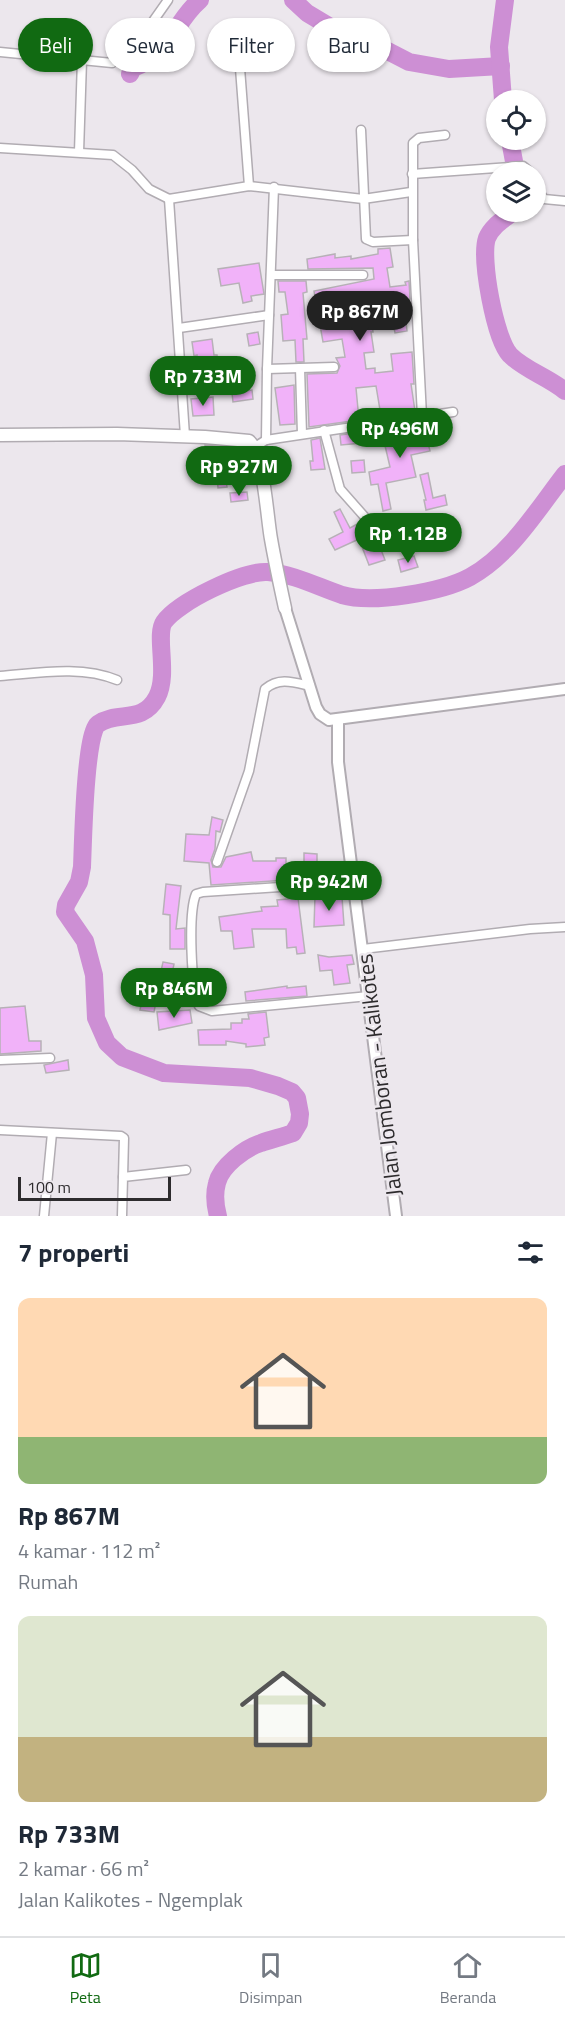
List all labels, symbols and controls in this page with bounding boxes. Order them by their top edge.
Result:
chip: Beli [18,18,93,72]
chip: Sewa [105,18,195,72]
chip: Filter [207,18,295,72]
chip: Baru [307,18,391,72]
map controls [486,90,546,222]
button: locate [486,90,546,150]
button: layers [486,162,546,222]
pin: Rp 867M [305,291,415,342]
text: Rp 867M [321,295,399,326]
pin: Rp 733M [148,356,258,407]
text: Rp 733M [164,360,242,391]
pin: Rp 496M [345,408,455,459]
text: Rp 496M [361,412,439,443]
pin: Rp 927M [184,446,294,497]
text: Rp 927M [200,450,278,481]
pin: Rp 1.12B [346,513,470,564]
text: Rp 1.12B [369,517,447,548]
pin: Rp 942M [274,861,384,912]
text: Rp 942M [290,865,368,896]
street label: Jalan Jomboran - Kalikotes [347,952,411,1198]
pin: Rp 846M [119,968,229,1019]
text: Rp 846M [135,972,213,1003]
scale bar [18,1174,171,1202]
text: 100 m [27,1175,71,1199]
text: 7 properti [18,1233,129,1272]
icon: filters [514,1236,547,1269]
icon: home [229,1337,337,1445]
text: Rp 867M [18,1496,120,1535]
text: 4 kamar · 112 m² [18,1535,160,1566]
text: Rumah [18,1566,78,1597]
icon: home [229,1655,337,1763]
text: Rp 733M [18,1814,120,1853]
text: 2 kamar · 66 m² [18,1853,149,1884]
text: Jalan Kalikotes - Ngemplak [18,1884,243,1915]
tab: Peta [69,1949,102,2009]
tab: Disimpan [239,1949,302,2009]
tab: Beranda [440,1949,496,2009]

